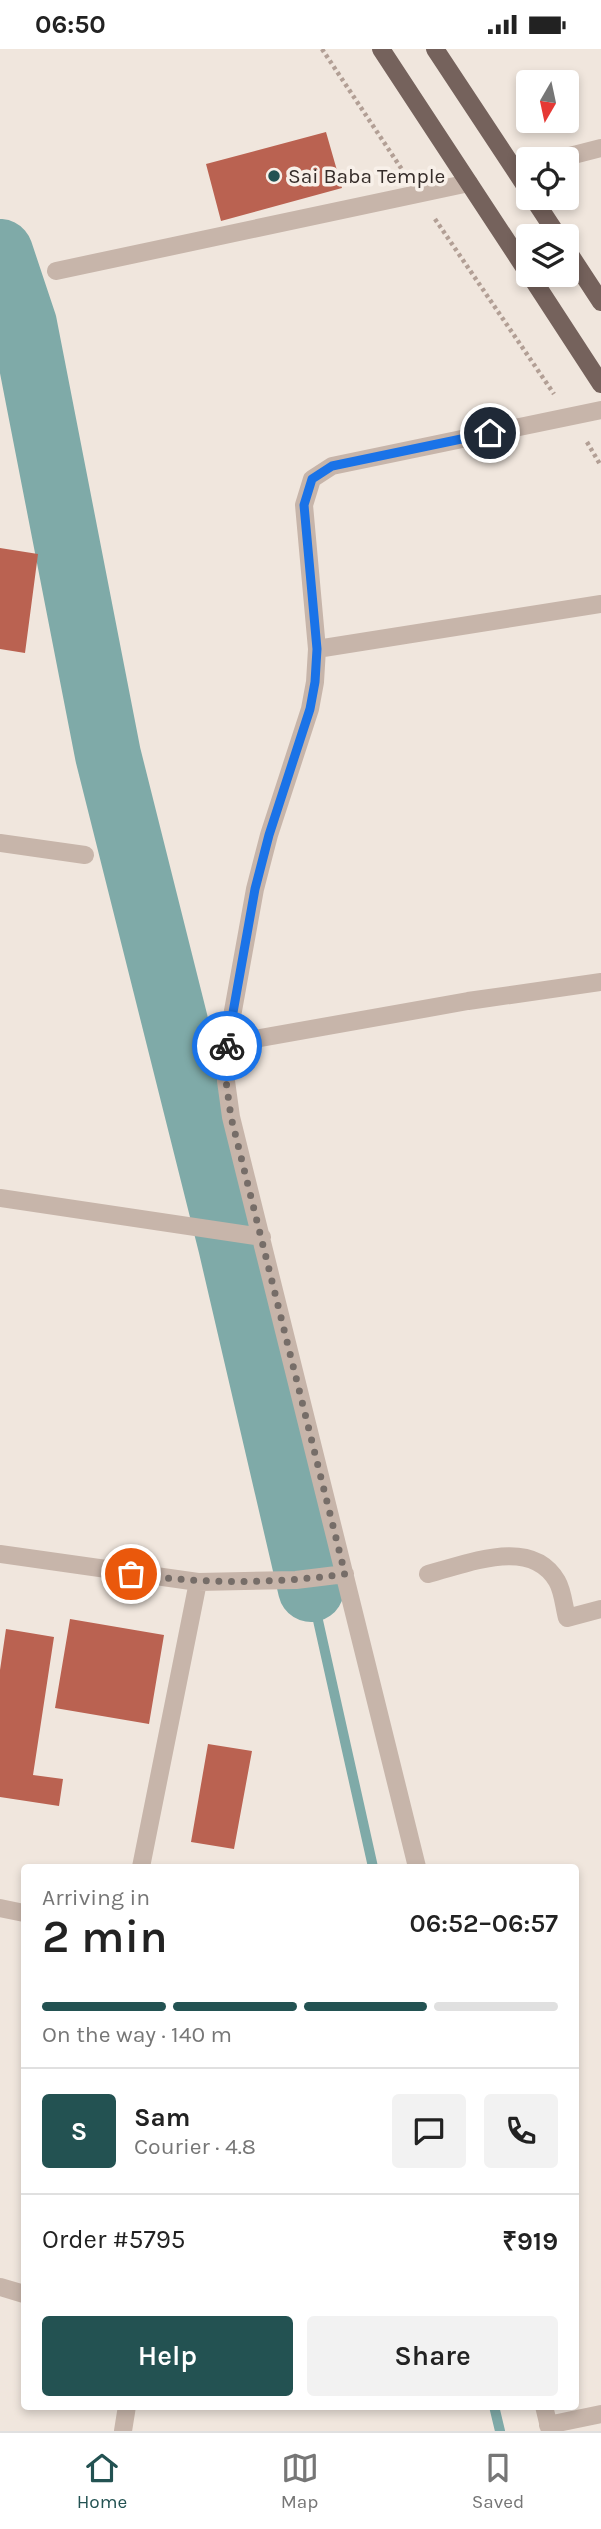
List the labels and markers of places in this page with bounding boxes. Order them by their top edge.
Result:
place label: Sai Baba Temple [288,164,445,188]
marker: Sai Baba Temple [266,168,282,184]
pin [460,403,520,463]
pin [101,1544,161,1604]

